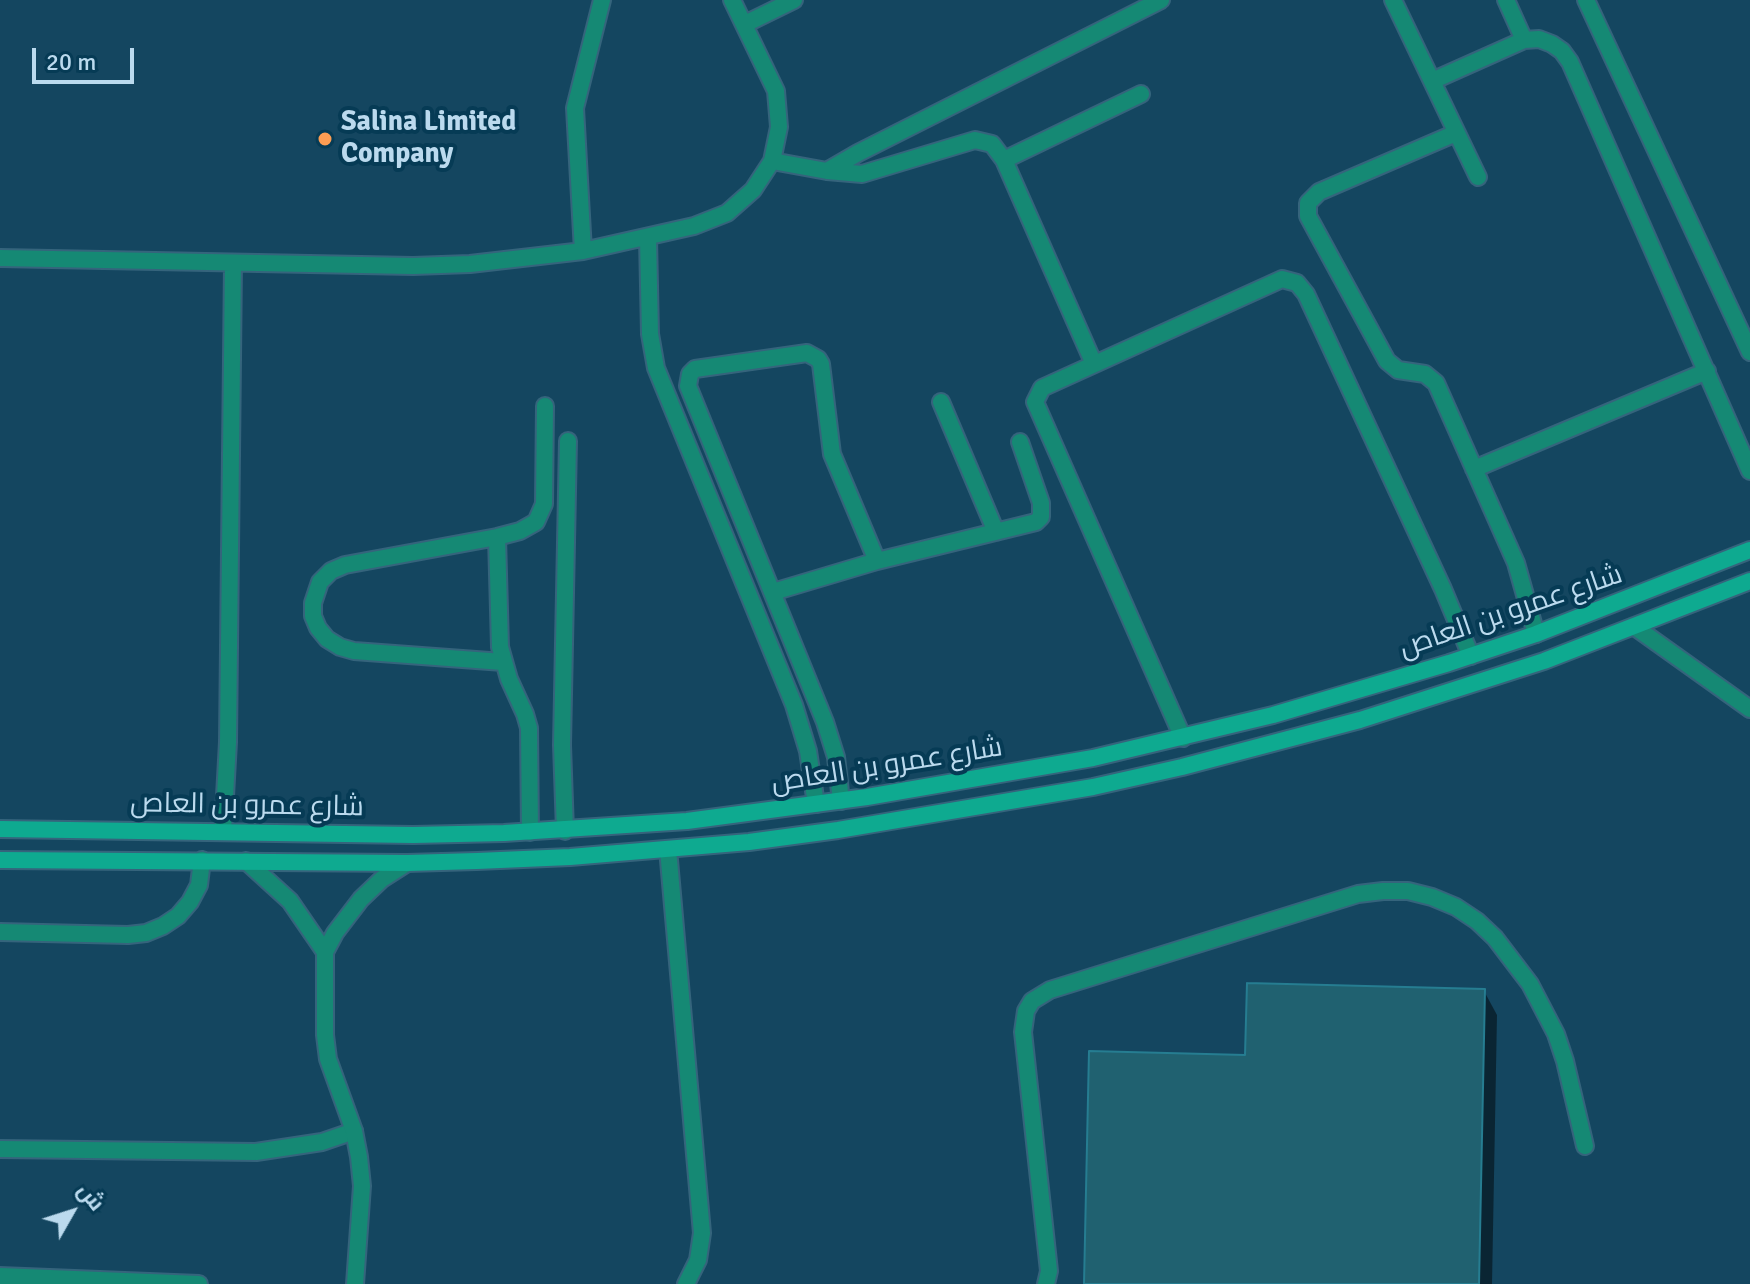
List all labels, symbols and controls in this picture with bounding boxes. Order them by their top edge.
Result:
scale bar [36,32,138,82]
text: 20 m [46,47,96,77]
place label: Salina Limited Company [341,106,516,172]
marker: Salina Limited Company [316,130,334,148]
street label: شارع عمرو بن العاص [1395,558,1627,666]
street label: شارع عمرو بن العاص [769,731,1005,801]
street label: شارع عمرو بن العاص [130,787,364,825]
north arrow [32,1172,112,1252]
text: ش [72,1177,110,1216]

